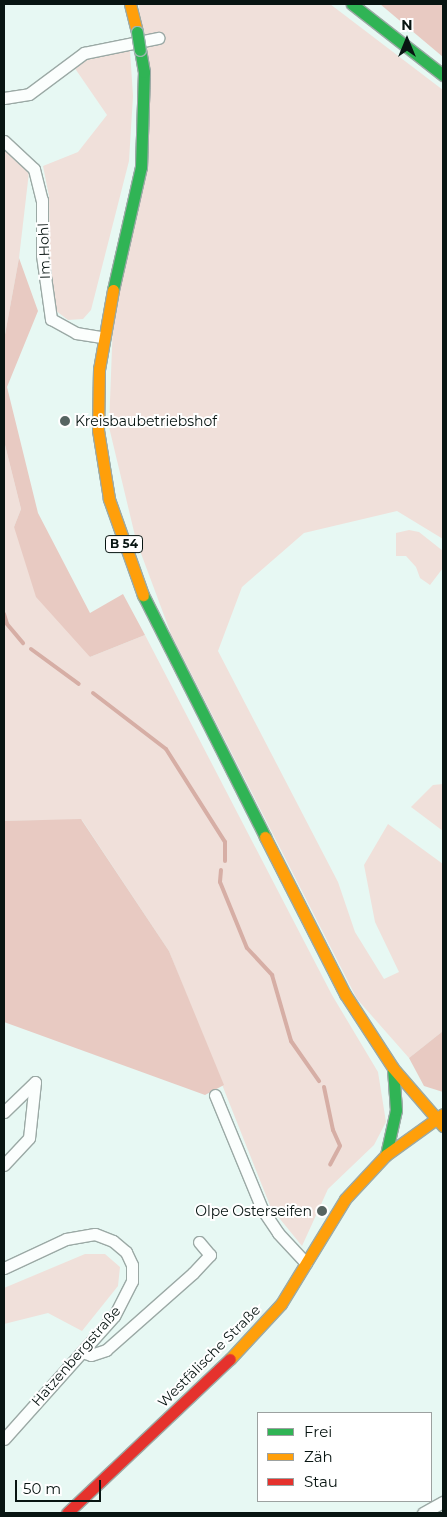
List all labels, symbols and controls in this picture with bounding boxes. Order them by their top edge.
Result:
north arrow [382,15,432,65]
text: N [401,16,413,34]
street label: Im Hohl [35,223,53,279]
place label: Kreisbaubetriebshof [75,413,217,429]
marker: Kreisbaubetriebshof [59,415,71,427]
road number: B 54 [104,534,144,554]
place label: Olpe Osterseifen [195,1203,312,1219]
marker: Olpe Osterseifen [316,1205,328,1217]
street label: Westfälische Straße [154,1301,264,1411]
street label: Hatzenbergstraße [28,1303,124,1409]
legend [257,1412,432,1502]
text: Frei [304,1422,332,1441]
text: Zäh [304,1447,333,1466]
scale bar [18,1470,104,1502]
text: Stau [304,1472,338,1491]
text: 50 m [23,1479,61,1498]

